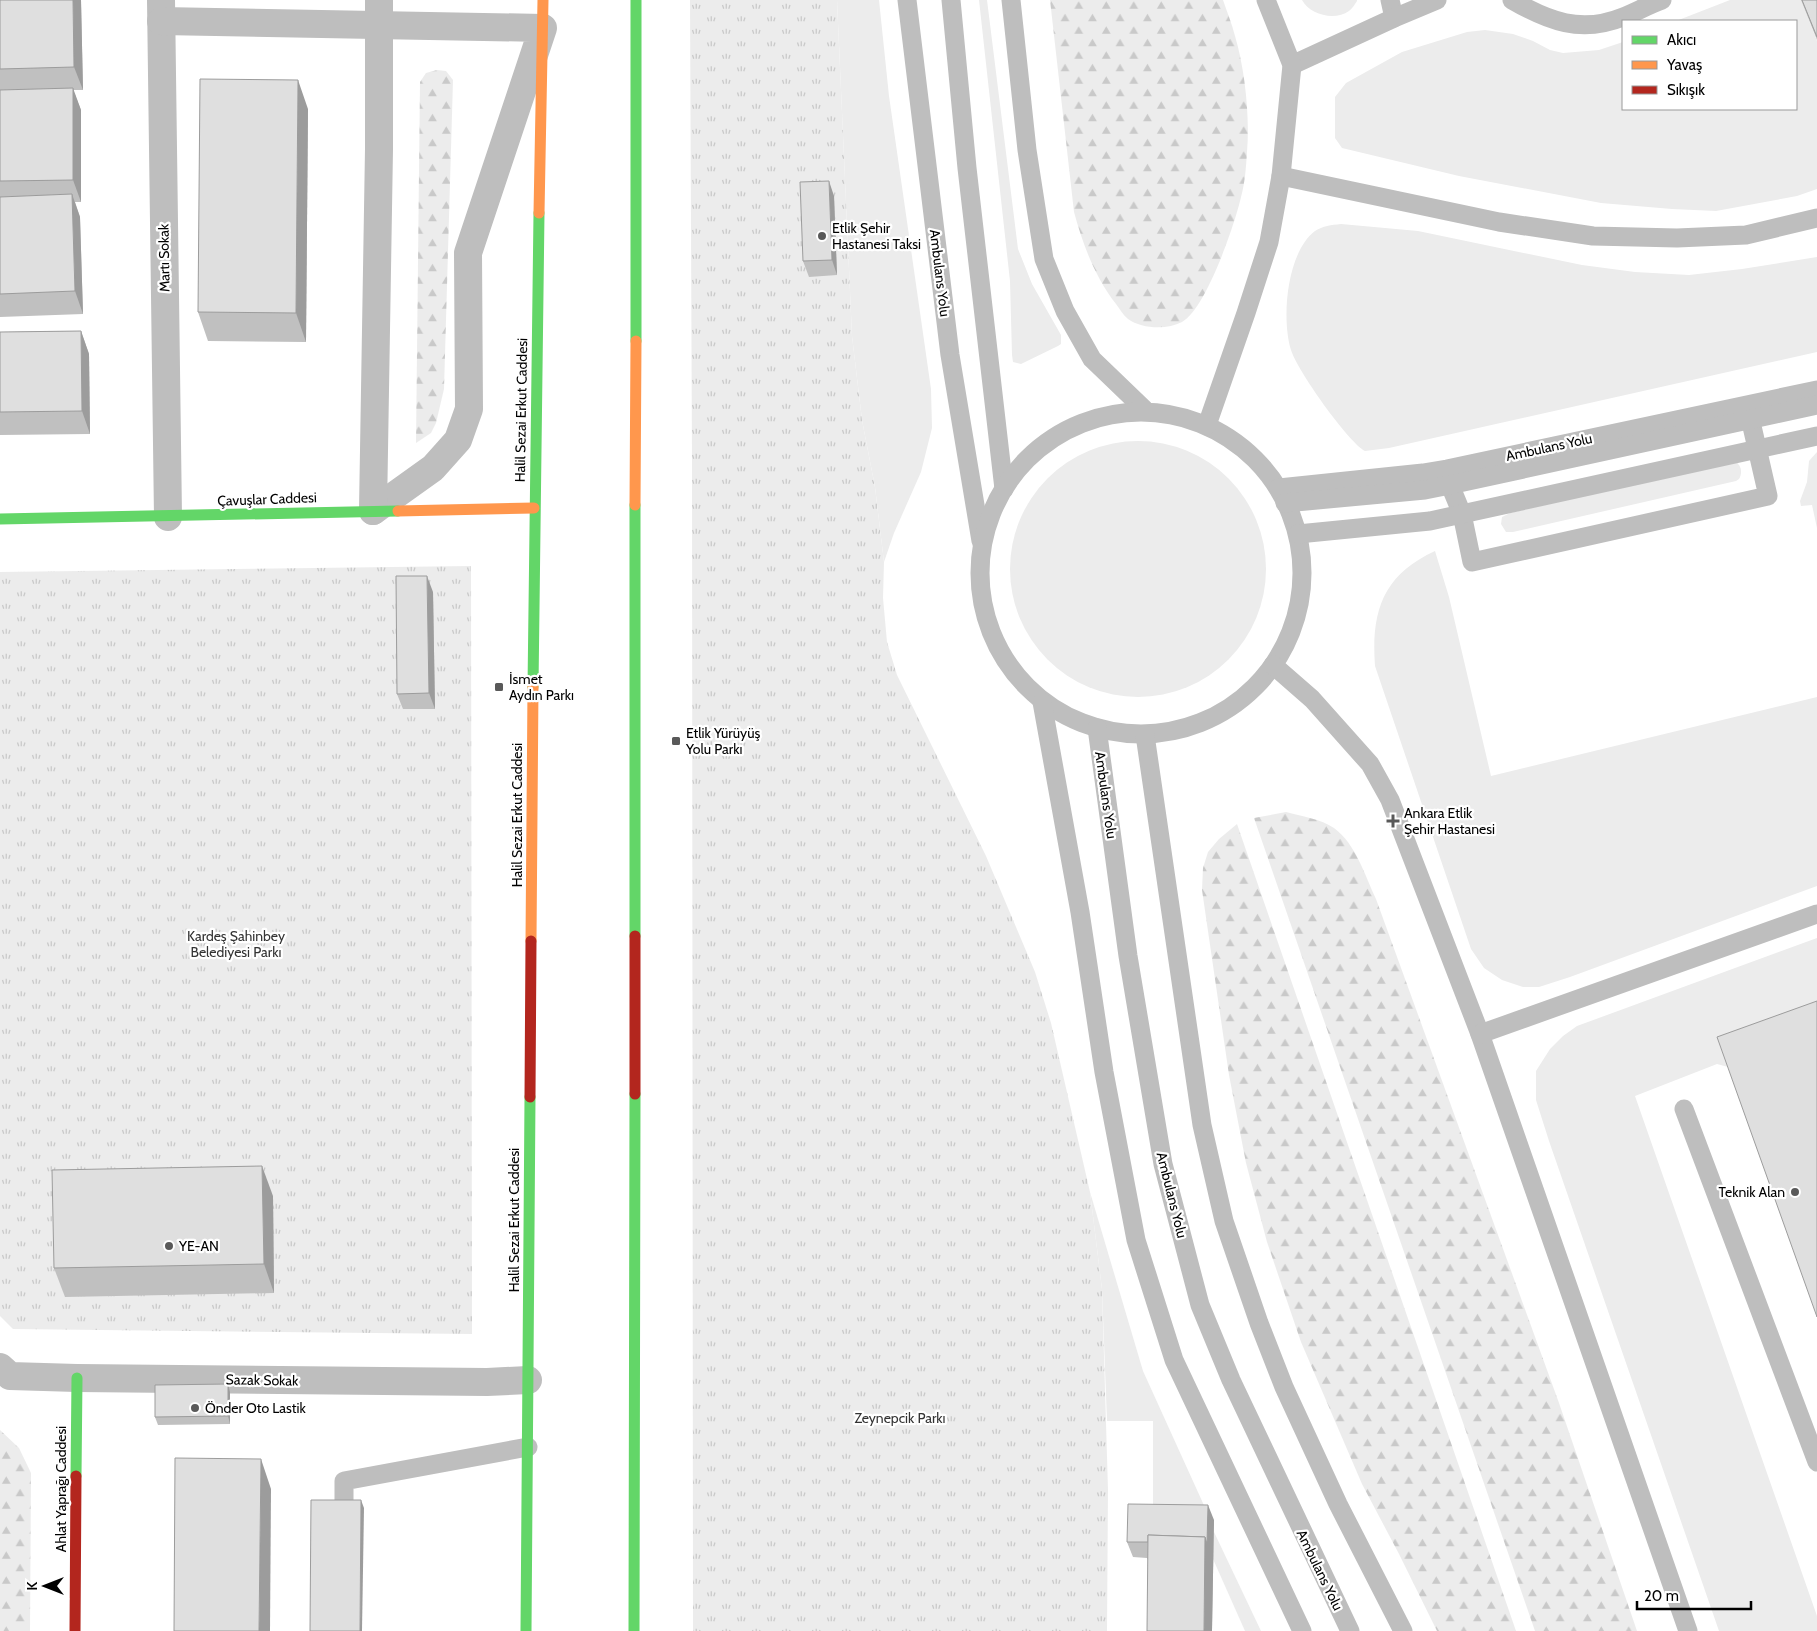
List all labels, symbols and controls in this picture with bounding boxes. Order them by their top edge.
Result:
legend [1622,20,1797,110]
text: Akıcı [1667,31,1696,49]
text: Yavaş [1666,56,1702,74]
text: Sıkışık [1667,81,1705,99]
place label: Etlik Şehir Hastanesi Taksi [832,219,921,253]
street label: Martı Sokak [154,223,174,292]
street label: Ambulans Yolu [926,228,954,318]
marker: Etlik Şehir Hastanesi Taksi [816,230,828,242]
street label: Halil Sezai Erkut Caddesi [511,338,531,482]
street label: Ambulans Yolu [1504,429,1594,465]
street label: Çavuşlar Caddesi [217,488,317,510]
place label: İsmet Aydın Parkı [509,670,574,704]
marker: İsmet Aydın Parkı [493,681,505,693]
place label: Etlik Yürüyüş Yolu Parkı [685,724,760,758]
marker: Etlik Yürüyüş Yolu Parkı [670,735,682,747]
street label: Halil Sezai Erkut Caddesi [508,743,526,887]
street label: Ambulans Yolu [1091,750,1121,840]
place label: Ankara Etlik Şehir Hastanesi [1404,804,1495,838]
marker: Ankara Etlik Şehir Hastanesi [1386,814,1400,828]
park label: Kardeş Şahinbey Belediyesi Parkı [187,927,285,961]
street label: Halil Sezai Erkut Caddesi [505,1148,523,1292]
street label: Ambulans Yolu [1153,1150,1191,1240]
place label: Teknik Alan [1719,1183,1785,1201]
marker: Teknik Alan [1789,1186,1801,1198]
place label: YE-AN [178,1237,219,1255]
marker: YE-AN [163,1240,175,1252]
street label: Sazak Sokak [225,1370,299,1390]
place label: Önder Oto Lastik [205,1399,307,1417]
marker: Önder Oto Lastik [189,1402,201,1414]
park label: Zeynepcik Parkı [854,1409,946,1427]
street label: Ahlat Yaprağı Caddesi [52,1426,70,1552]
street label: Ambulans Yolu [1293,1527,1347,1613]
north arrow [20,1561,70,1611]
scale bar [1637,1578,1751,1610]
text: K [23,1581,41,1590]
text: 20 m [1644,1587,1679,1605]

